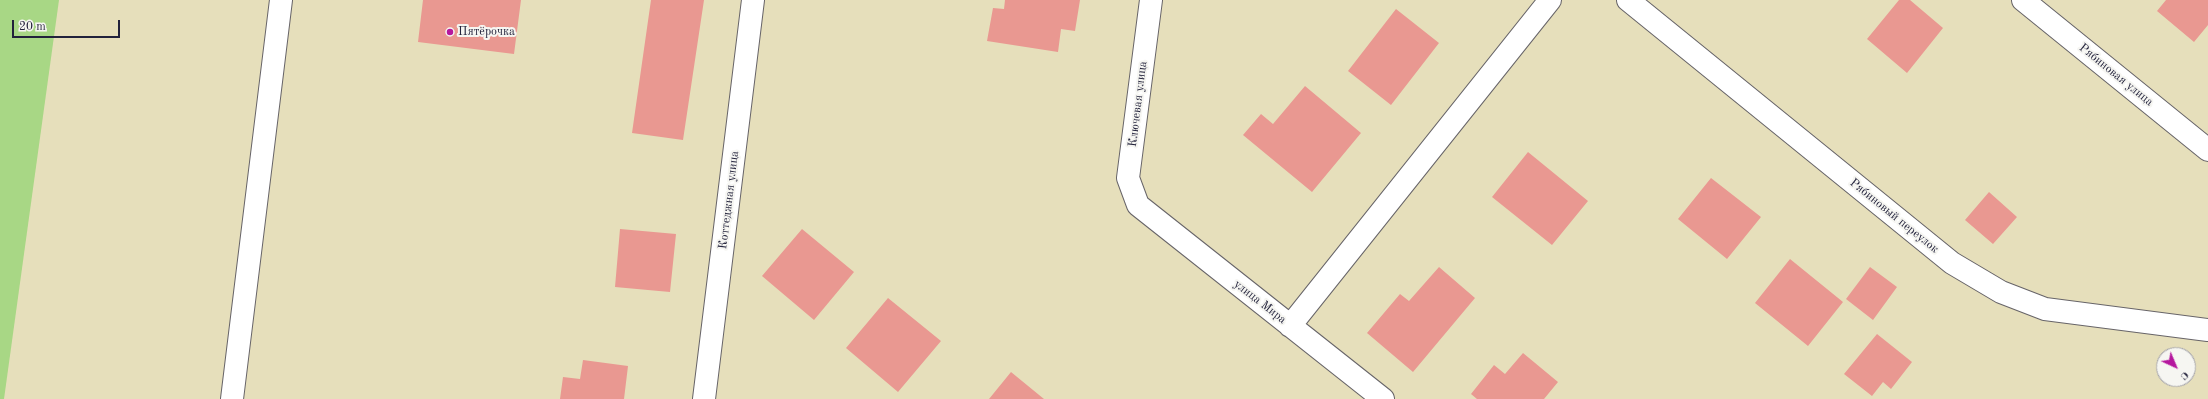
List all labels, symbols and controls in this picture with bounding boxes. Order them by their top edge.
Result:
scale bar [14,12,122,38]
text: 20 m [19,21,46,33]
place label: Пятёрочка [458,25,515,39]
marker: Пятёрочка [445,27,455,37]
street label: Рябиновая улица [2076,41,2156,109]
street label: Ключевая улица [1126,60,1150,148]
street label: Коттеджная улица [716,150,742,250]
street label: Рябиновый переулок [1847,176,1941,256]
street label: улица Мира [1231,277,1289,327]
north arrow [2156,347,2196,387]
text: С [2178,369,2190,382]

